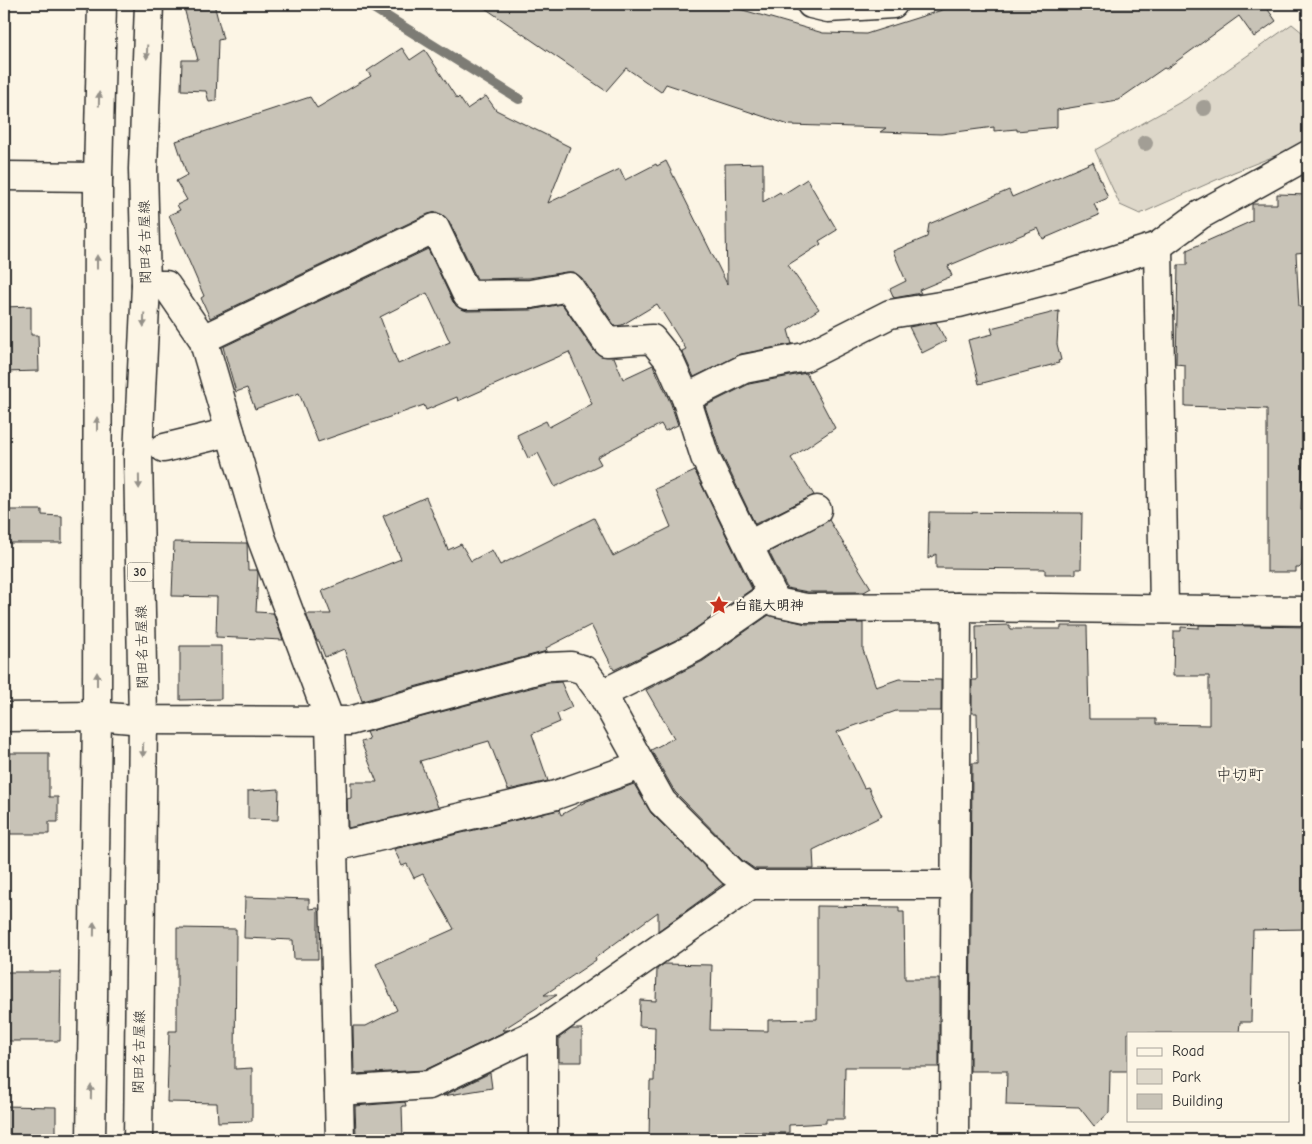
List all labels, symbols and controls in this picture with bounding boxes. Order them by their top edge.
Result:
one-way arrow [143,45,151,61]
one-way arrow [96,91,104,107]
street label: 関田名古屋線 [136,200,154,284]
one-way arrow [93,253,101,269]
one-way arrow [140,312,148,328]
one-way arrow [93,416,101,432]
one-way arrow [135,474,143,490]
road number: 30 [128,562,152,582]
place icon: 白龍大明神 [708,594,730,616]
place label: 白龍大明神 [734,597,804,614]
street label: 関田名古屋線 [133,605,151,689]
one-way arrow [93,671,101,687]
one-way arrow [139,742,147,758]
district label: 中切町 [1216,766,1264,784]
one-way arrow [90,921,98,937]
street label: 関田名古屋線 [130,1010,148,1094]
legend [1127,1032,1290,1122]
text: Road [1172,1042,1204,1060]
text: Park [1172,1068,1201,1086]
one-way arrow [87,1083,95,1099]
text: Building [1172,1092,1223,1110]

